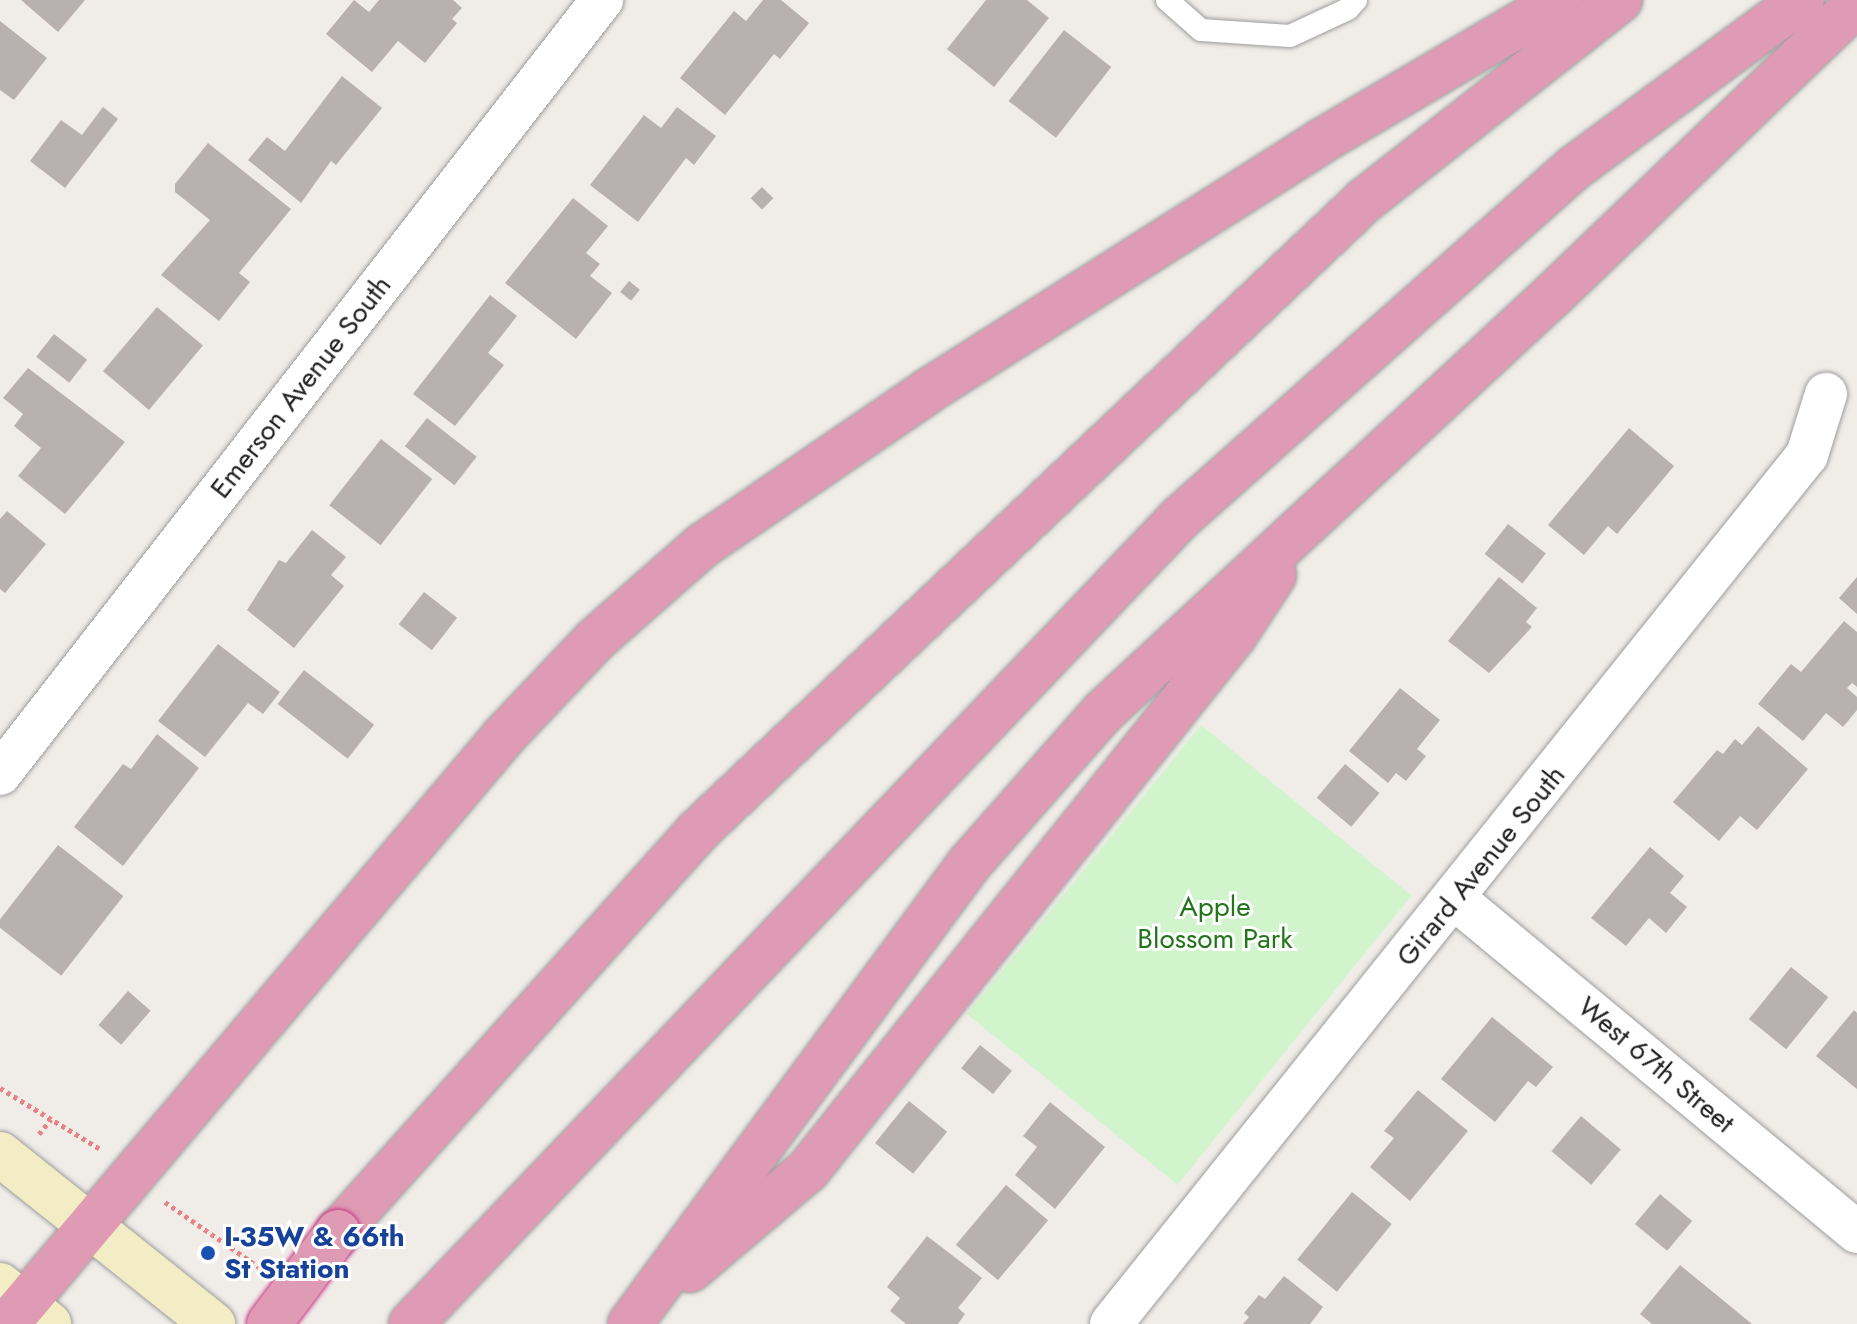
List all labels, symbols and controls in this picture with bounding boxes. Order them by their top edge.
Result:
street label: Emerson Avenue South [204,269,398,505]
street label: Girard Avenue South [1390,759,1572,973]
park label: Apple Blossom Park [1137,890,1293,956]
street label: West 67th Street [1571,990,1741,1140]
place label: I-35W & 66th St Station [224,1220,405,1286]
marker: I-35W & 66th St Station [199,1244,217,1262]

